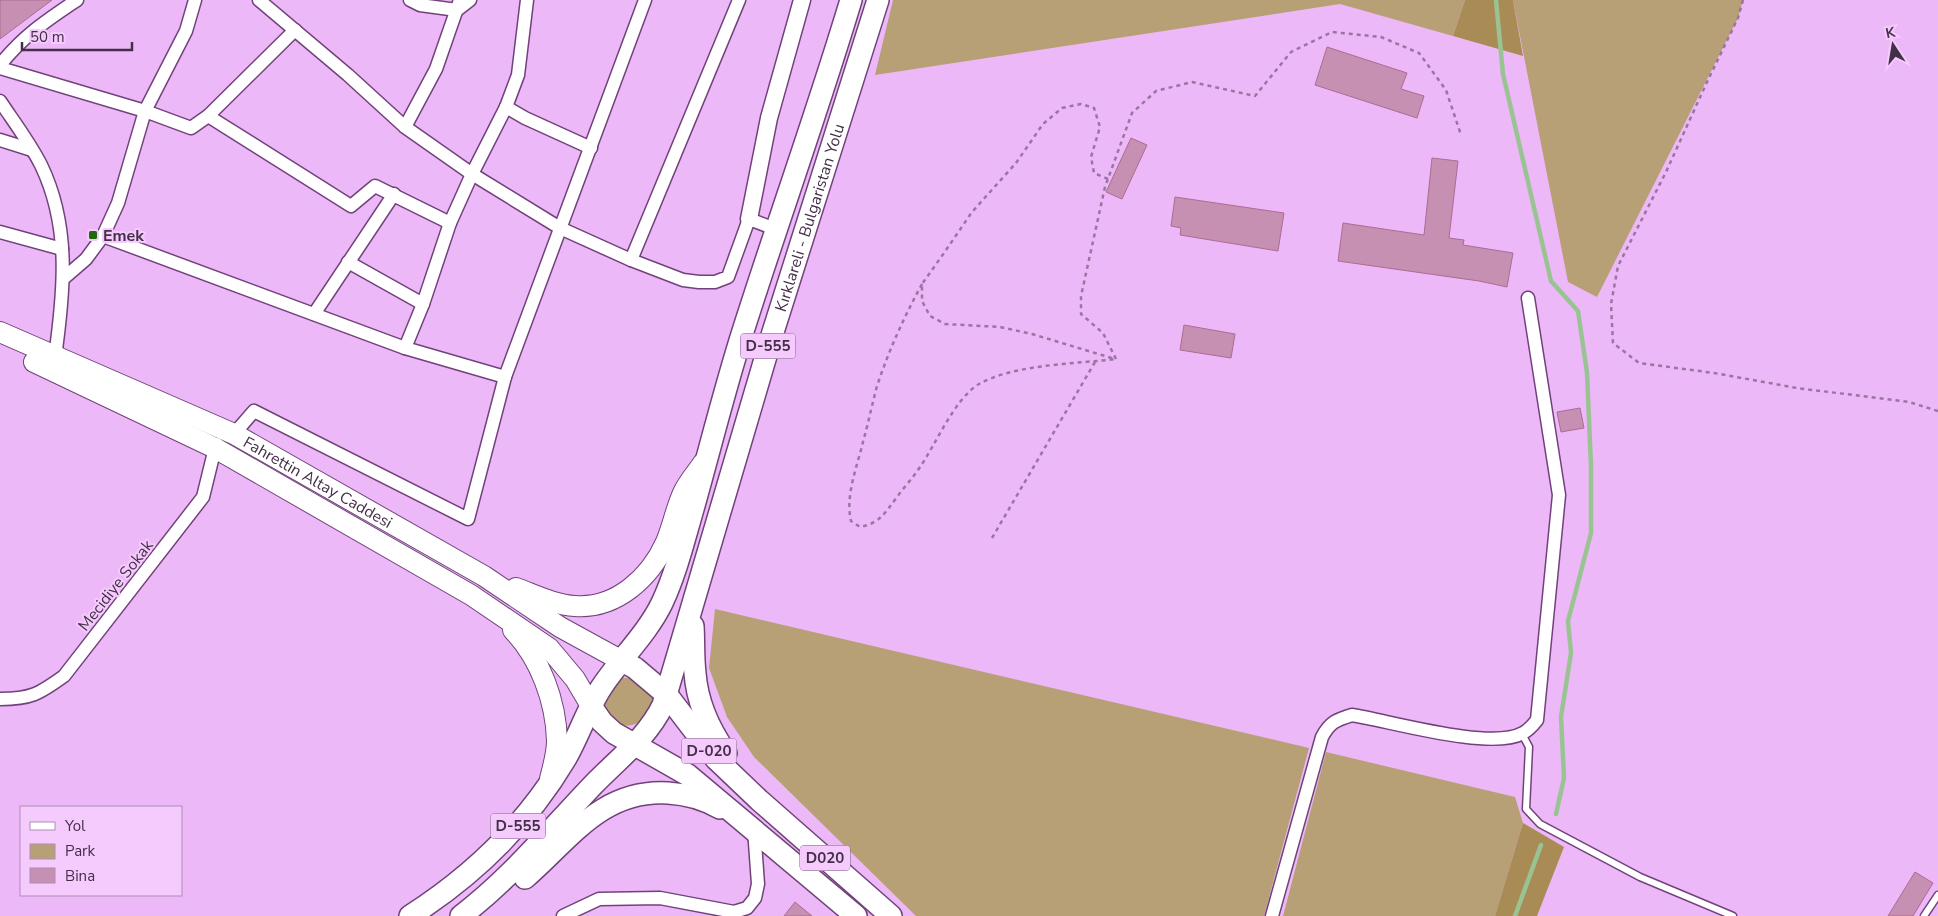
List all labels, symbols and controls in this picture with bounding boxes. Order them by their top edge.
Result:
scale bar [22,20,132,52]
north arrow [1868,20,1918,70]
text: K [1884,22,1898,43]
text: 50 m [30,27,65,47]
street label: Kırklareli - Bulgaristan Yolu [770,121,850,315]
place label: Emek [103,225,144,247]
marker: Emek [87,229,99,241]
road number: D-555 [740,334,796,358]
street label: Fahrettin Altay Caddesi [239,432,396,534]
street label: Mecidiye Sokak [73,535,159,636]
road number: D-020 [682,738,736,764]
legend [20,806,182,896]
road number: D-555 [490,814,546,838]
text: Yol [64,816,86,836]
text: Park [65,841,95,861]
road number: D020 [800,846,850,870]
text: Bina [65,866,95,886]

